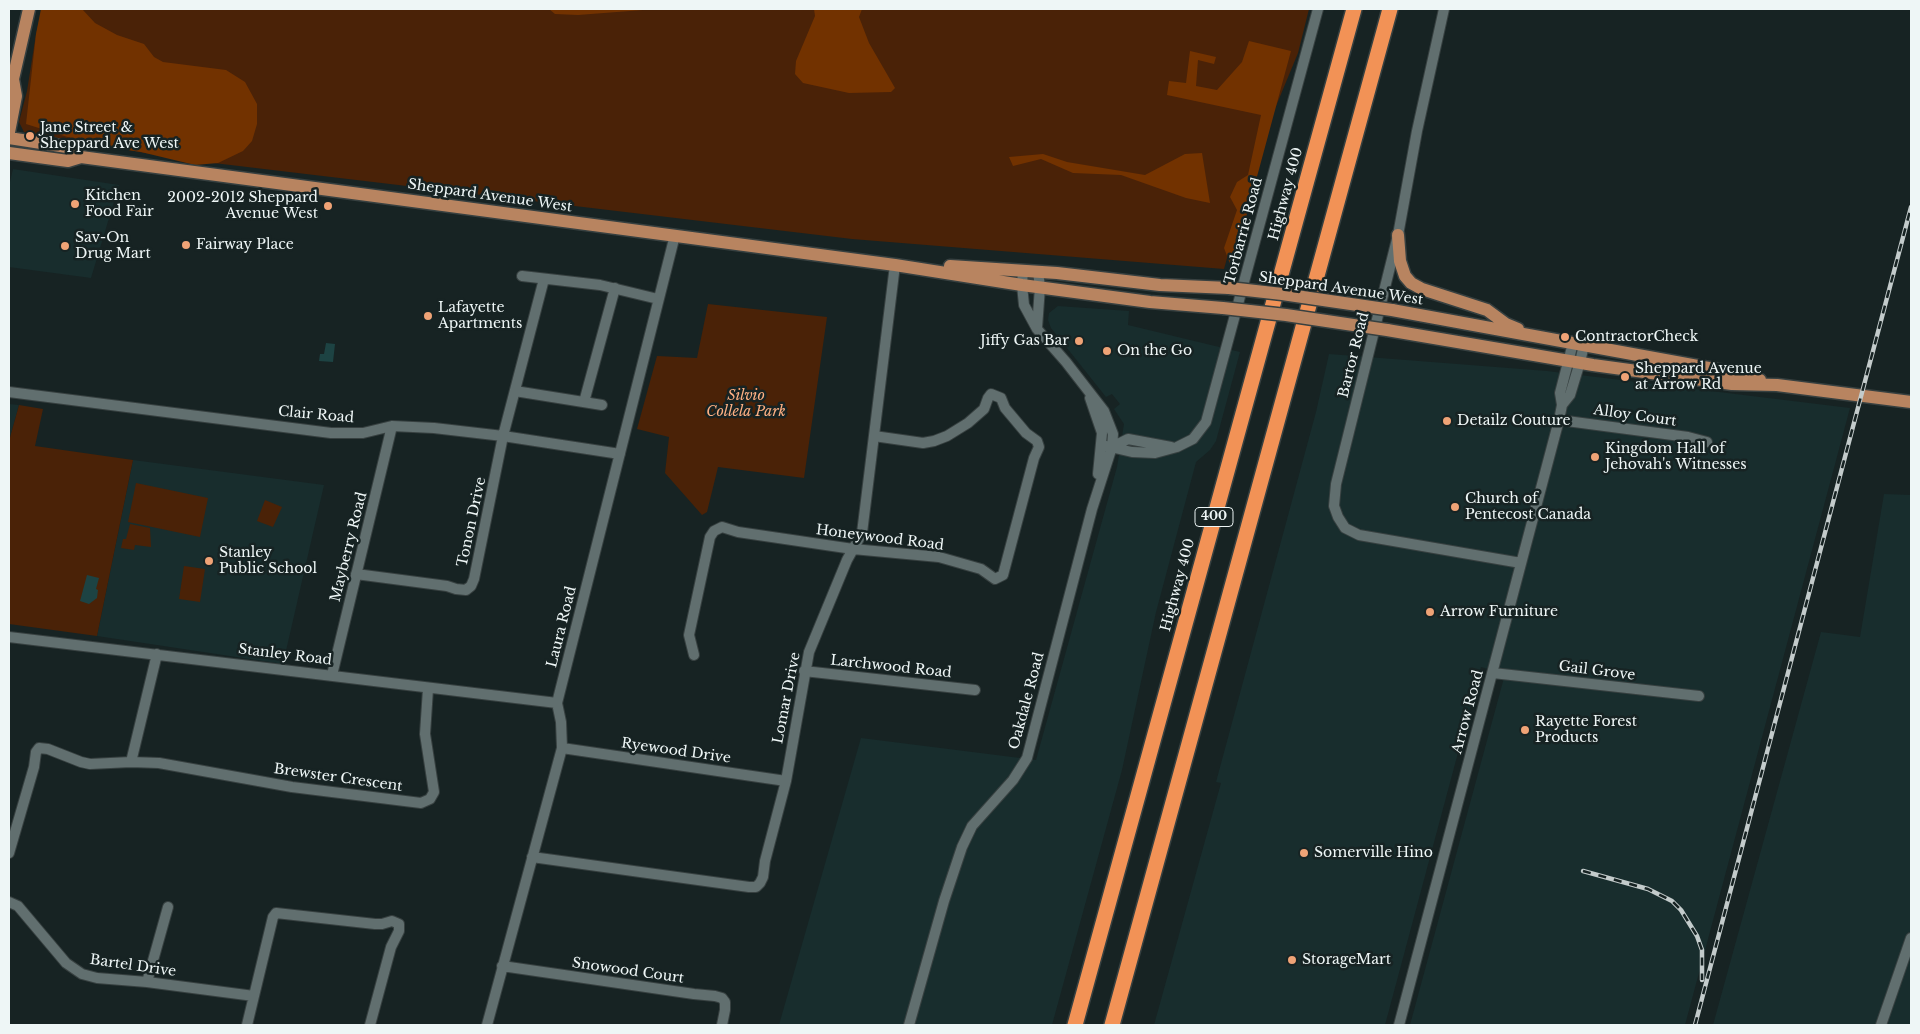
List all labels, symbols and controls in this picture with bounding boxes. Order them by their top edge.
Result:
place label: Jane Street & Sheppard Ave West [40,120,179,152]
marker: Jane Street & Sheppard Ave West [24,130,36,142]
street label: Highway 400 [1265,146,1307,242]
street label: Sheppard Avenue West [407,176,573,216]
street label: Torbarrie Road [1222,176,1266,286]
place label: Kitchen Food Fair [85,188,154,220]
place label: 2002-2012 Sheppard Avenue West [167,190,318,222]
marker: Kitchen Food Fair [69,198,81,210]
marker: 2002-2012 Sheppard Avenue West [322,200,334,212]
place label: Sav-On Drug Mart [75,230,151,262]
place label: Fairway Place [196,237,294,253]
marker: Fairway Place [180,239,192,251]
marker: Sav-On Drug Mart [59,240,71,252]
street label: Sheppard Avenue West [1258,269,1424,309]
place label: Lafayette Apartments [438,300,522,332]
marker: Lafayette Apartments [422,310,434,322]
street label: Bartor Road [1335,310,1373,400]
place label: ContractorCheck [1575,329,1698,345]
marker: ContractorCheck [1559,331,1571,343]
place label: Jiffy Gas Bar [980,333,1069,349]
marker: Jiffy Gas Bar [1073,335,1085,347]
place label: On the Go [1117,343,1192,359]
marker: On the Go [1101,345,1113,357]
place label: Sheppard Avenue at Arrow Rd [1635,361,1762,394]
marker: Sheppard Avenue at Arrow Rd [1619,371,1631,383]
park label: Silvio Collela Park [706,388,786,421]
street label: Alloy Court [1592,402,1678,430]
street label: Clair Road [277,403,355,427]
place label: Detailz Couture [1457,413,1571,429]
marker: Detailz Couture [1441,415,1453,427]
place label: Kingdom Hall of Jehovah's Witnesses [1605,441,1747,474]
marker: Kingdom Hall of Jehovah's Witnesses [1589,451,1601,463]
street label: Tonon Drive [454,476,490,568]
street label: Mayberry Road [327,490,371,604]
place label: Church of Pentecost Canada [1465,491,1591,524]
marker: Church of Pentecost Canada [1449,501,1461,513]
road number: 400 [1195,508,1233,526]
street label: Honeywood Road [815,522,945,554]
street label: Highway 400 [1157,537,1199,633]
place label: Stanley Public School [219,545,317,578]
marker: Stanley Public School [203,555,215,567]
street label: Laura Road [544,585,580,669]
place label: Arrow Furniture [1440,604,1558,620]
marker: Arrow Furniture [1424,606,1436,618]
street label: Stanley Road [237,641,333,669]
street label: Oakdale Road [1006,650,1048,752]
street label: Lomar Drive [770,651,804,745]
street label: Larchwood Road [829,652,953,682]
street label: Gail Grove [1558,658,1636,684]
street label: Arrow Road [1449,668,1487,756]
place label: Rayette Forest Products [1535,714,1637,746]
marker: Rayette Forest Products [1519,724,1531,736]
street label: Ryewood Drive [620,735,732,767]
street label: Brewster Crescent [273,761,403,795]
place label: Somerville Hino [1314,845,1433,861]
marker: Somerville Hino [1298,847,1310,859]
street label: Bartel Drive [89,952,177,980]
place label: StorageMart [1302,952,1391,968]
marker: StorageMart [1286,954,1298,966]
street label: Snowood Court [571,955,685,987]

